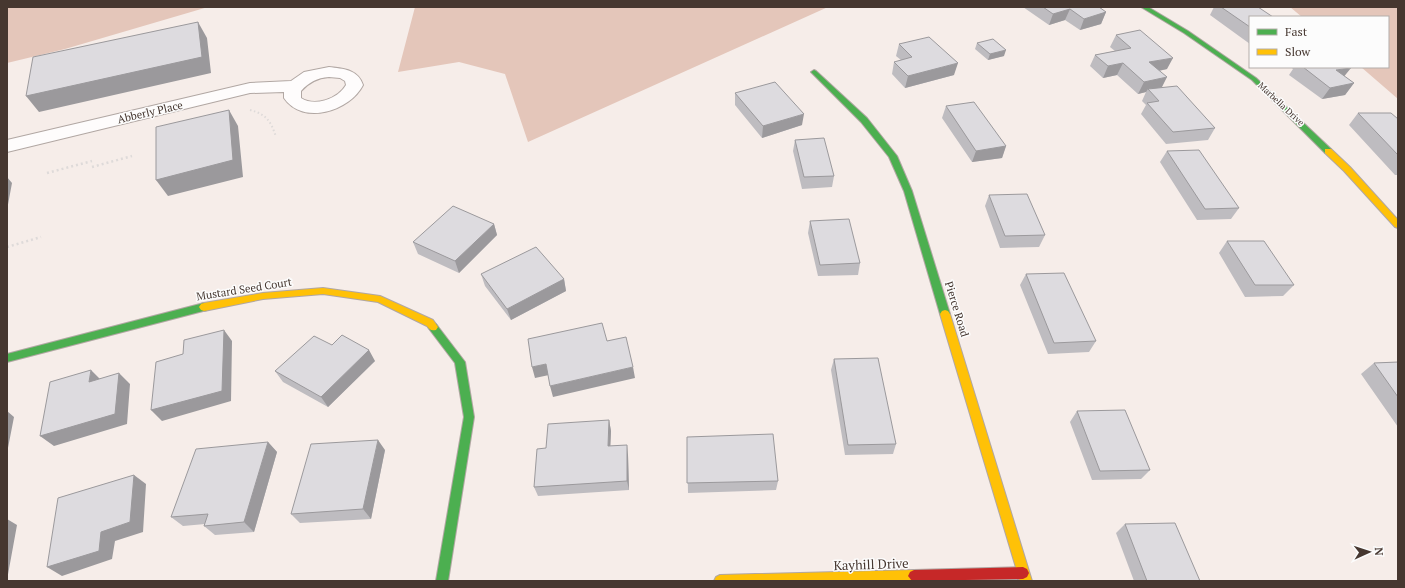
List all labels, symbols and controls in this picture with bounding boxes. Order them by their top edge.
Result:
legend [1249,16,1389,68]
text: Fast [1285,24,1308,39]
text: Slow [1285,44,1311,59]
street label: Marbella Drive [1255,80,1307,129]
street label: Abberly Place [116,98,185,126]
street label: Mustard Seed Court [195,275,293,303]
street label: Pierce Road [942,280,972,338]
north arrow [1349,532,1389,572]
text: N [1372,547,1386,557]
street label: Kayhill Drive [833,554,909,574]

